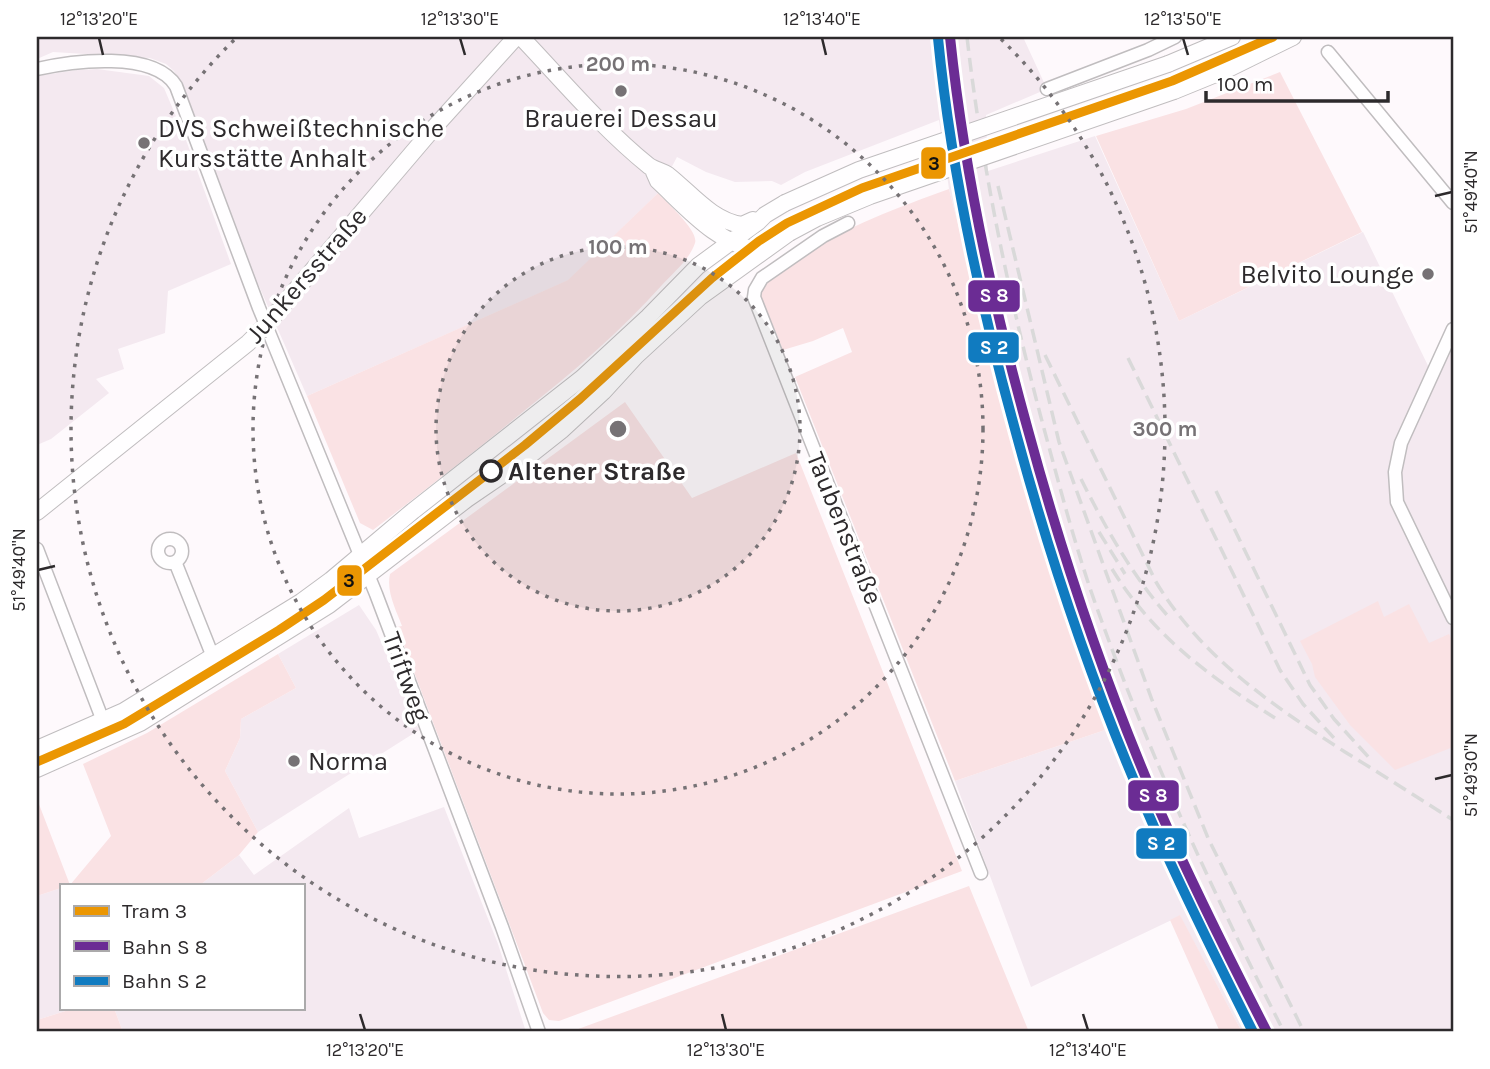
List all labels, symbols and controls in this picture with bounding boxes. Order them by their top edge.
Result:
text: 12°13'20"E [60,8,138,30]
text: 12°13'30"E [421,8,499,30]
text: 12°13'40"E [783,8,861,30]
text: 12°13'50"E [1144,8,1222,30]
text: 200 m [586,52,650,76]
scale bar [1206,60,1388,104]
text: 100 m [1217,72,1274,96]
marker: Brauerei Dessau [613,83,629,99]
place label: Brauerei Dessau [524,103,718,134]
place label: DVS Schweißtechnische Kursstätte Anhalt [158,113,444,174]
marker: DVS Schweißtechnische Kursstätte Anhalt [136,135,152,151]
line badge: 3 [920,146,947,180]
text: 51°49'40"N [1460,150,1482,234]
text: 3 [928,153,940,175]
street label: Junkersstraße [239,201,374,349]
text: 100 m [588,235,648,259]
place label: Belvito Lounge [1240,259,1414,290]
marker: Belvito Lounge [1420,266,1436,282]
line badge: S 8 [967,279,1021,313]
text: S 8 [979,285,1009,307]
line badge: S 2 [967,331,1020,364]
text: S 2 [980,337,1008,359]
centre of rings [606,417,630,441]
text: 300 m [1133,417,1197,441]
street label: Taubenstraße [800,447,889,609]
place label: Altener Straße [508,456,686,487]
marker: Altener Straße [480,460,502,482]
text: 51°49'40"N [8,528,30,612]
line badge: 3 [336,564,363,597]
text: 3 [343,570,355,592]
street label: Triftweg [376,628,437,727]
text: 51°49'30"N [1460,733,1482,817]
place label: Norma [308,746,388,777]
marker: Norma [286,753,302,769]
line badge: S 8 [1127,779,1180,812]
text: S 8 [1138,785,1168,807]
line badge: S 2 [1135,827,1188,860]
text: S 2 [1147,833,1175,855]
legend [60,884,304,1010]
text: Tram 3 [122,899,187,923]
text: Bahn S 8 [122,935,208,959]
text: Bahn S 2 [122,969,207,993]
text: 12°13'20"E [326,1039,404,1061]
text: 12°13'30"E [687,1039,765,1061]
text: 12°13'40"E [1049,1039,1127,1061]

